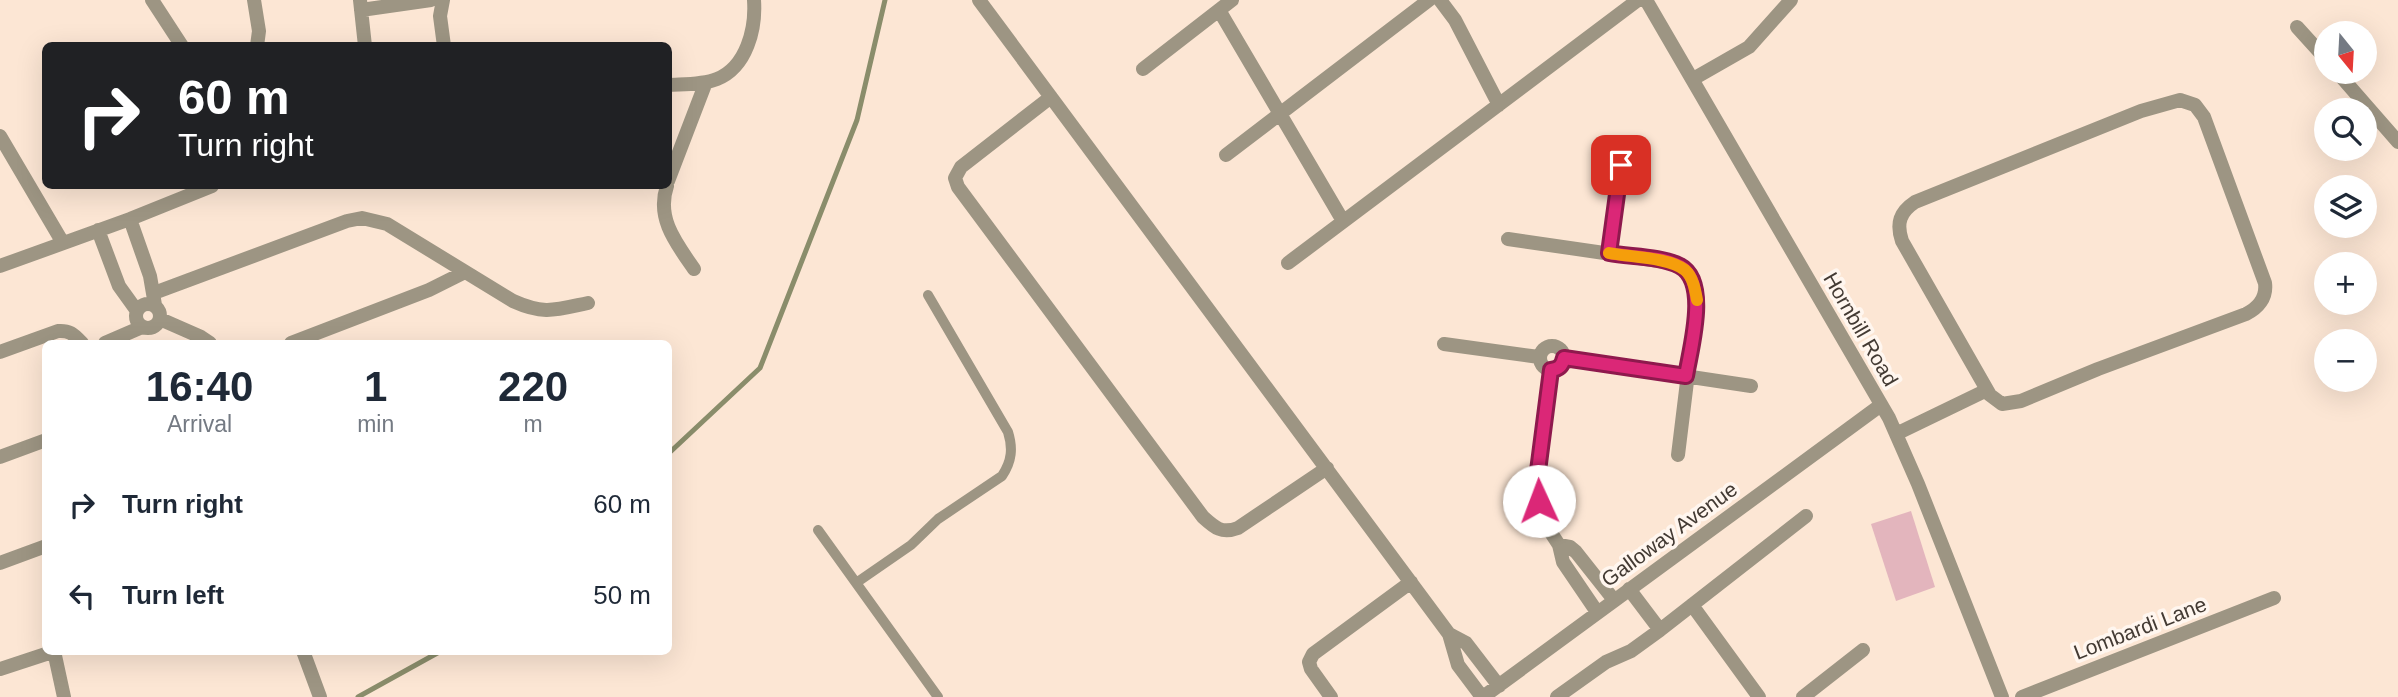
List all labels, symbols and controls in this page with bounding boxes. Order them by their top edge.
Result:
north arrow [2314,21,2376,84]
map controls [2314,21,2377,392]
icon: right [63,70,154,161]
text: 60 m [178,70,290,124]
button: search [2314,98,2377,161]
text: Turn right [178,127,314,163]
pin [1591,135,1651,195]
icon: arrive [1602,146,1640,184]
button: layers [2314,175,2377,238]
button: + [2314,252,2377,315]
street label: Hornbill Road [1819,268,1903,390]
button: − [2314,329,2377,392]
text: 16:40 [146,363,253,410]
text: 1 [364,363,387,410]
text: 220 [498,363,568,410]
text: Arrival [167,411,232,437]
text: min [357,411,394,437]
text: m [524,411,543,437]
position arrow [1502,464,1576,538]
street label: Galloway Avenue [1597,477,1741,591]
icon: right [63,486,101,524]
text: Turn right [122,489,243,519]
text: 60 m [593,489,651,519]
icon: left [63,577,101,615]
text: Turn left [122,580,224,610]
text: 50 m [593,580,651,610]
street label: Lombardi Lane [2070,592,2210,664]

